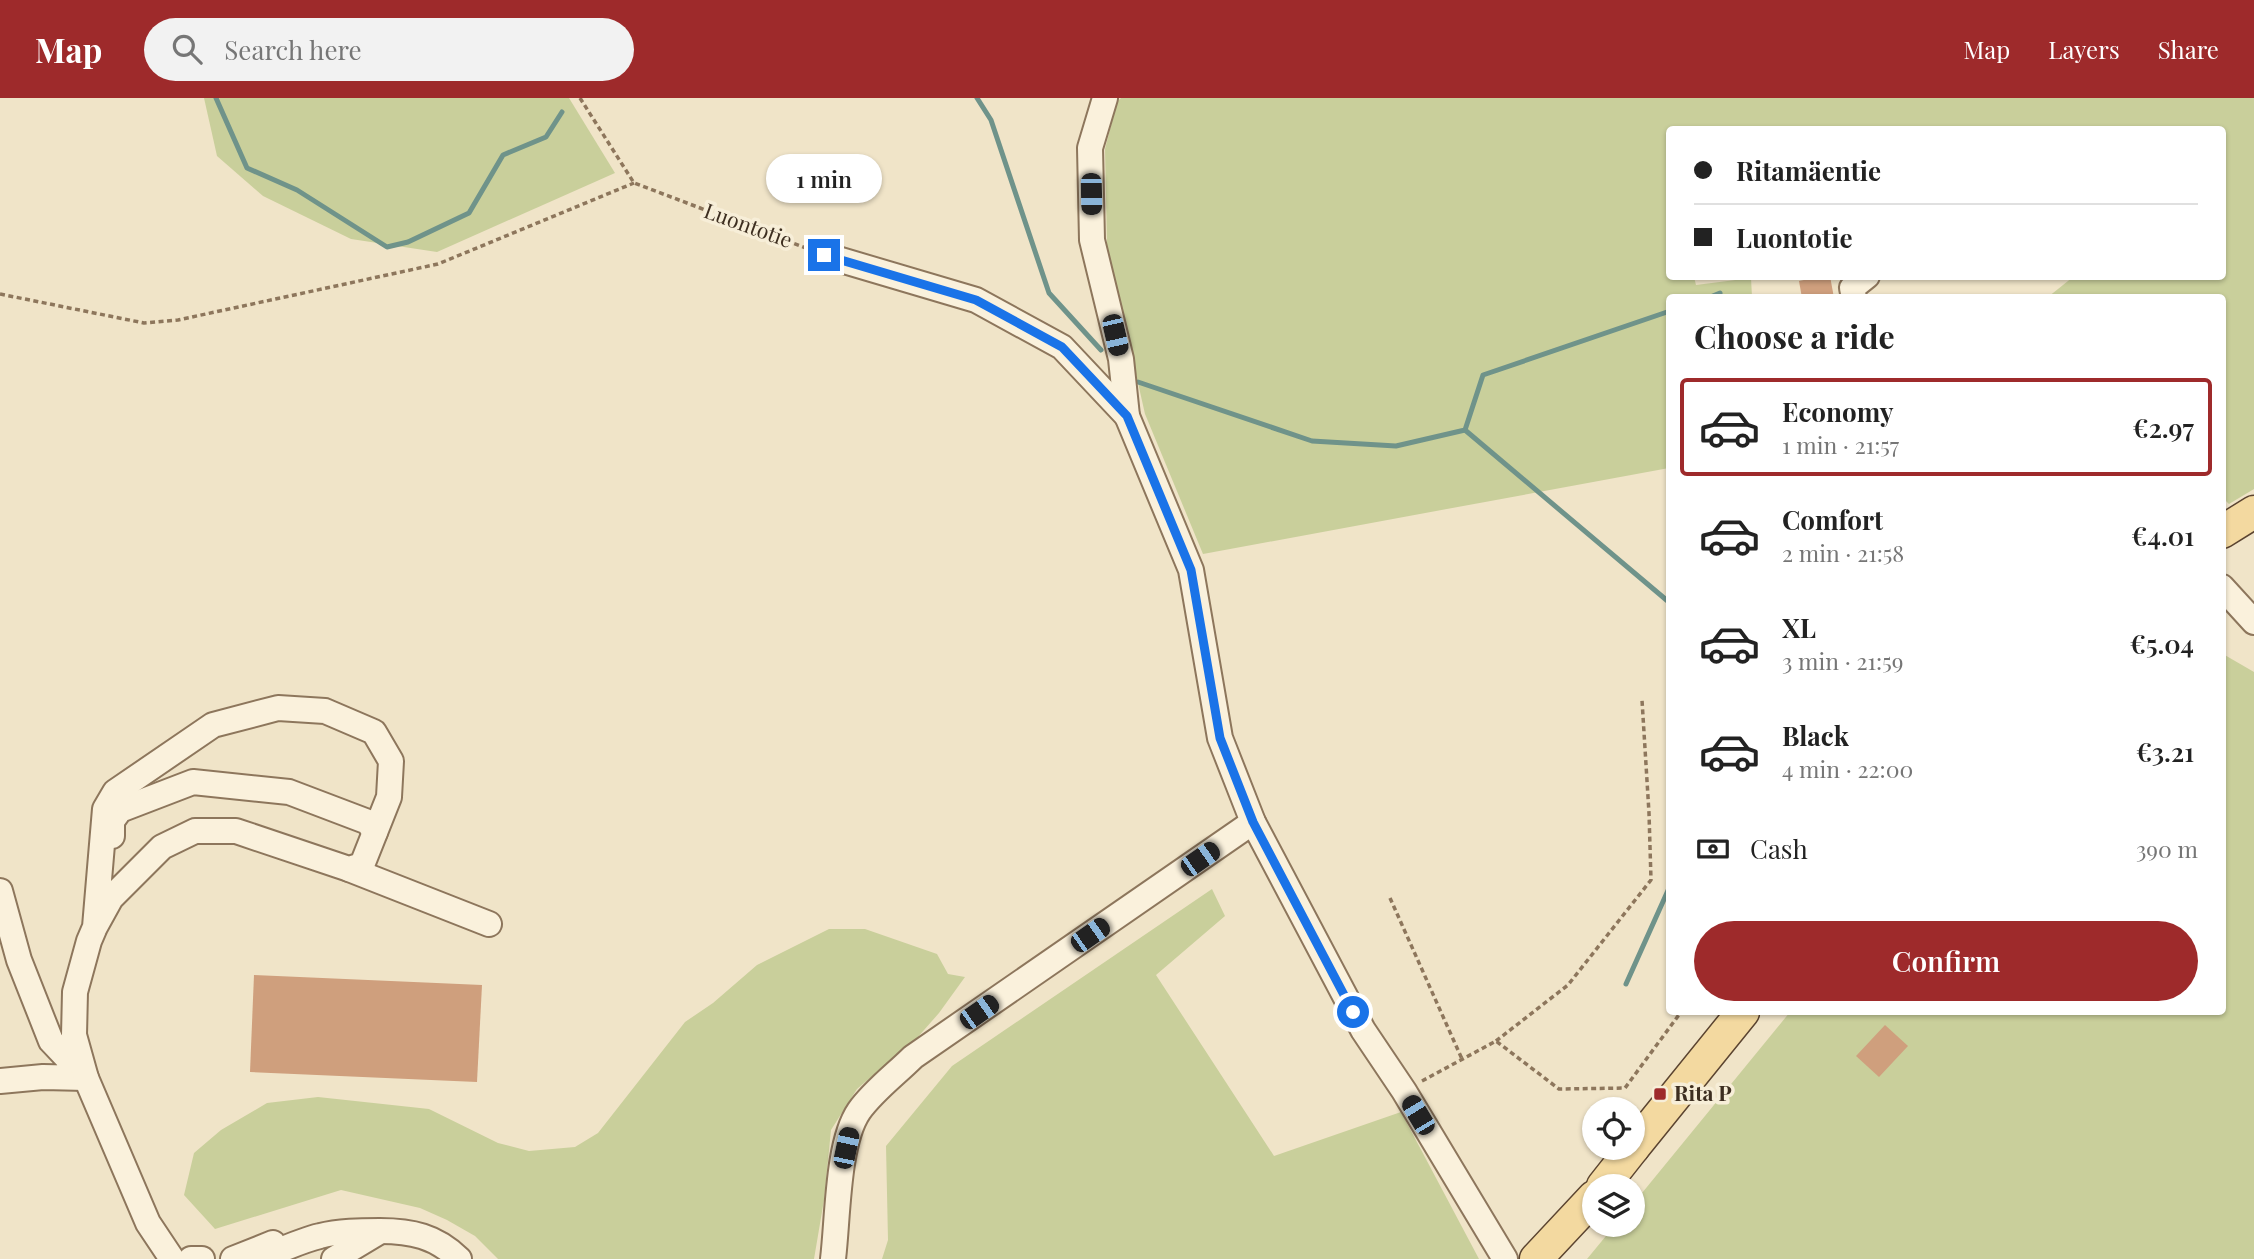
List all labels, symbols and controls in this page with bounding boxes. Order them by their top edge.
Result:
search box [144,18,634,81]
text: Map [35,27,102,71]
icon: search [168,30,206,68]
text: Search here [224,32,362,67]
text: Map [1964,33,2010,65]
text: Layers [2048,33,2120,65]
text: Share [2158,33,2219,65]
callout: 1 min [766,153,882,202]
text: Ritamäentie [1736,153,1881,188]
text: 1 min [796,163,852,194]
car [1081,173,1102,215]
street label: Luontotie [701,195,797,253]
text: Luontotie [1736,220,1853,255]
route end [808,239,840,271]
car [1101,312,1130,358]
text: Choose a ride [1694,314,1895,357]
text: Economy [1782,394,1893,429]
icon: car [1698,396,1761,459]
text: €2.97 [2132,410,2194,445]
text: 1 min · 21:57 [1782,429,1899,460]
text: Comfort [1782,502,1883,537]
icon: car [1698,504,1761,567]
text: €4.01 [2131,518,2194,553]
text: 2 min · 21:58 [1782,537,1904,568]
text: XL [1782,610,1816,645]
icon: car [1698,612,1761,675]
text: €5.04 [2130,626,2194,661]
text: 3 min · 21:59 [1782,645,1903,676]
text: Black [1782,718,1849,753]
icon: car [1698,720,1761,783]
text: €3.21 [2136,734,2194,769]
text: 4 min · 22:00 [1782,753,1913,784]
icon: cash [1694,830,1732,868]
text: Cash [1750,831,1808,866]
text: 390 m [2136,833,2198,864]
car [1177,838,1224,880]
car [1067,914,1114,956]
button: Confirm [1694,921,2198,1001]
car [956,991,1003,1033]
route start [1337,996,1369,1028]
place label: Rita P [1674,1078,1732,1106]
marker: Rita P [1652,1086,1668,1102]
car [1399,1092,1438,1138]
map controls [1582,1097,1645,1237]
button: locate [1582,1097,1645,1160]
car [832,1125,861,1171]
button: layers [1582,1174,1645,1237]

